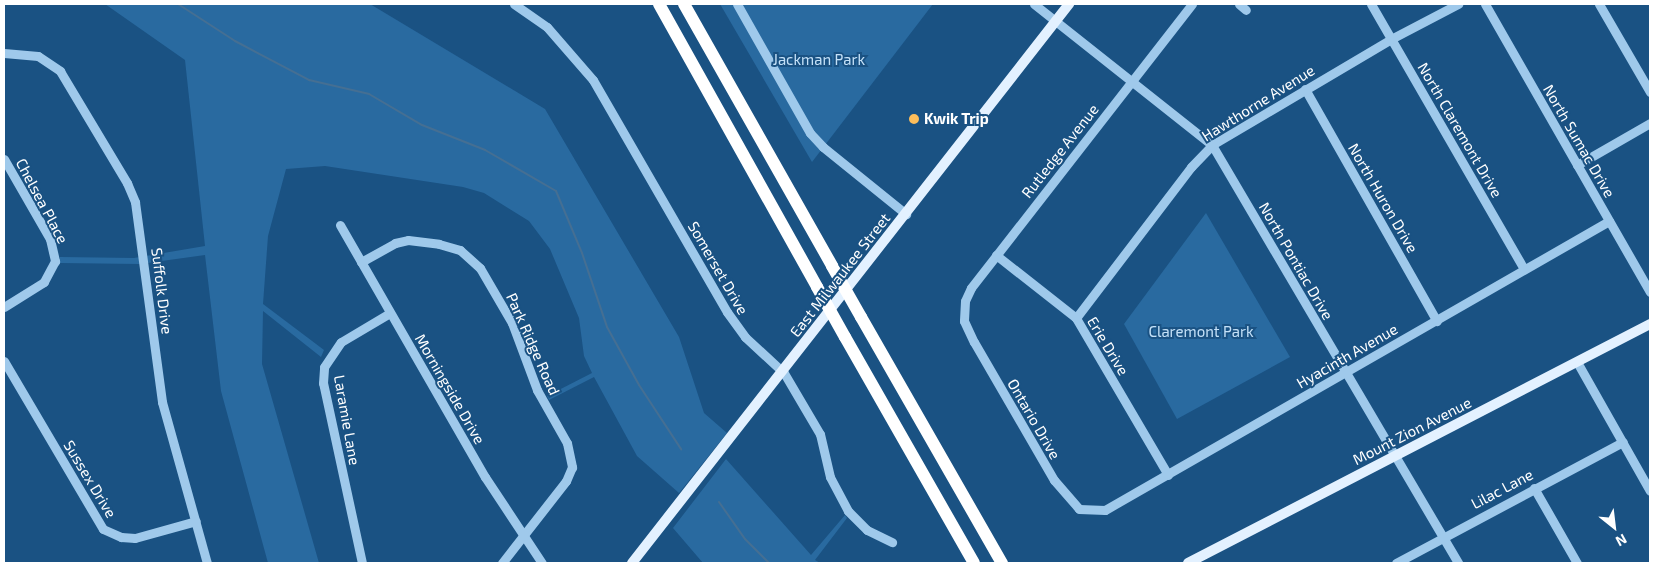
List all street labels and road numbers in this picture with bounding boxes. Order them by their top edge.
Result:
street label: North Claremont Drive [1414,59,1506,201]
street label: Hawthorne Avenue [1198,61,1318,145]
street label: North Sumac Drive [1539,81,1619,201]
street label: Rutledge Avenue [1018,100,1102,202]
street label: North Huron Drive [1344,140,1422,256]
street label: Chelsea Place [12,155,72,247]
street label: North Pontiac Drive [1255,199,1337,323]
street label: East Milwaukee Street [786,210,894,340]
street label: Somerset Drive [684,218,752,318]
street label: Suffolk Drive [148,247,176,335]
street label: Park Ridge Road [502,290,564,398]
street label: Erie Drive [1084,313,1132,379]
street label: Hyacinth Avenue [1293,320,1401,392]
street label: Morningside Drive [411,331,489,447]
street label: Laramie Lane [330,374,364,466]
street label: Ontario Drive [1004,376,1064,462]
street label: Mount Zion Avenue [1350,393,1474,469]
street label: Sussex Drive [60,437,120,521]
street label: Lilac Lane [1468,465,1536,513]

